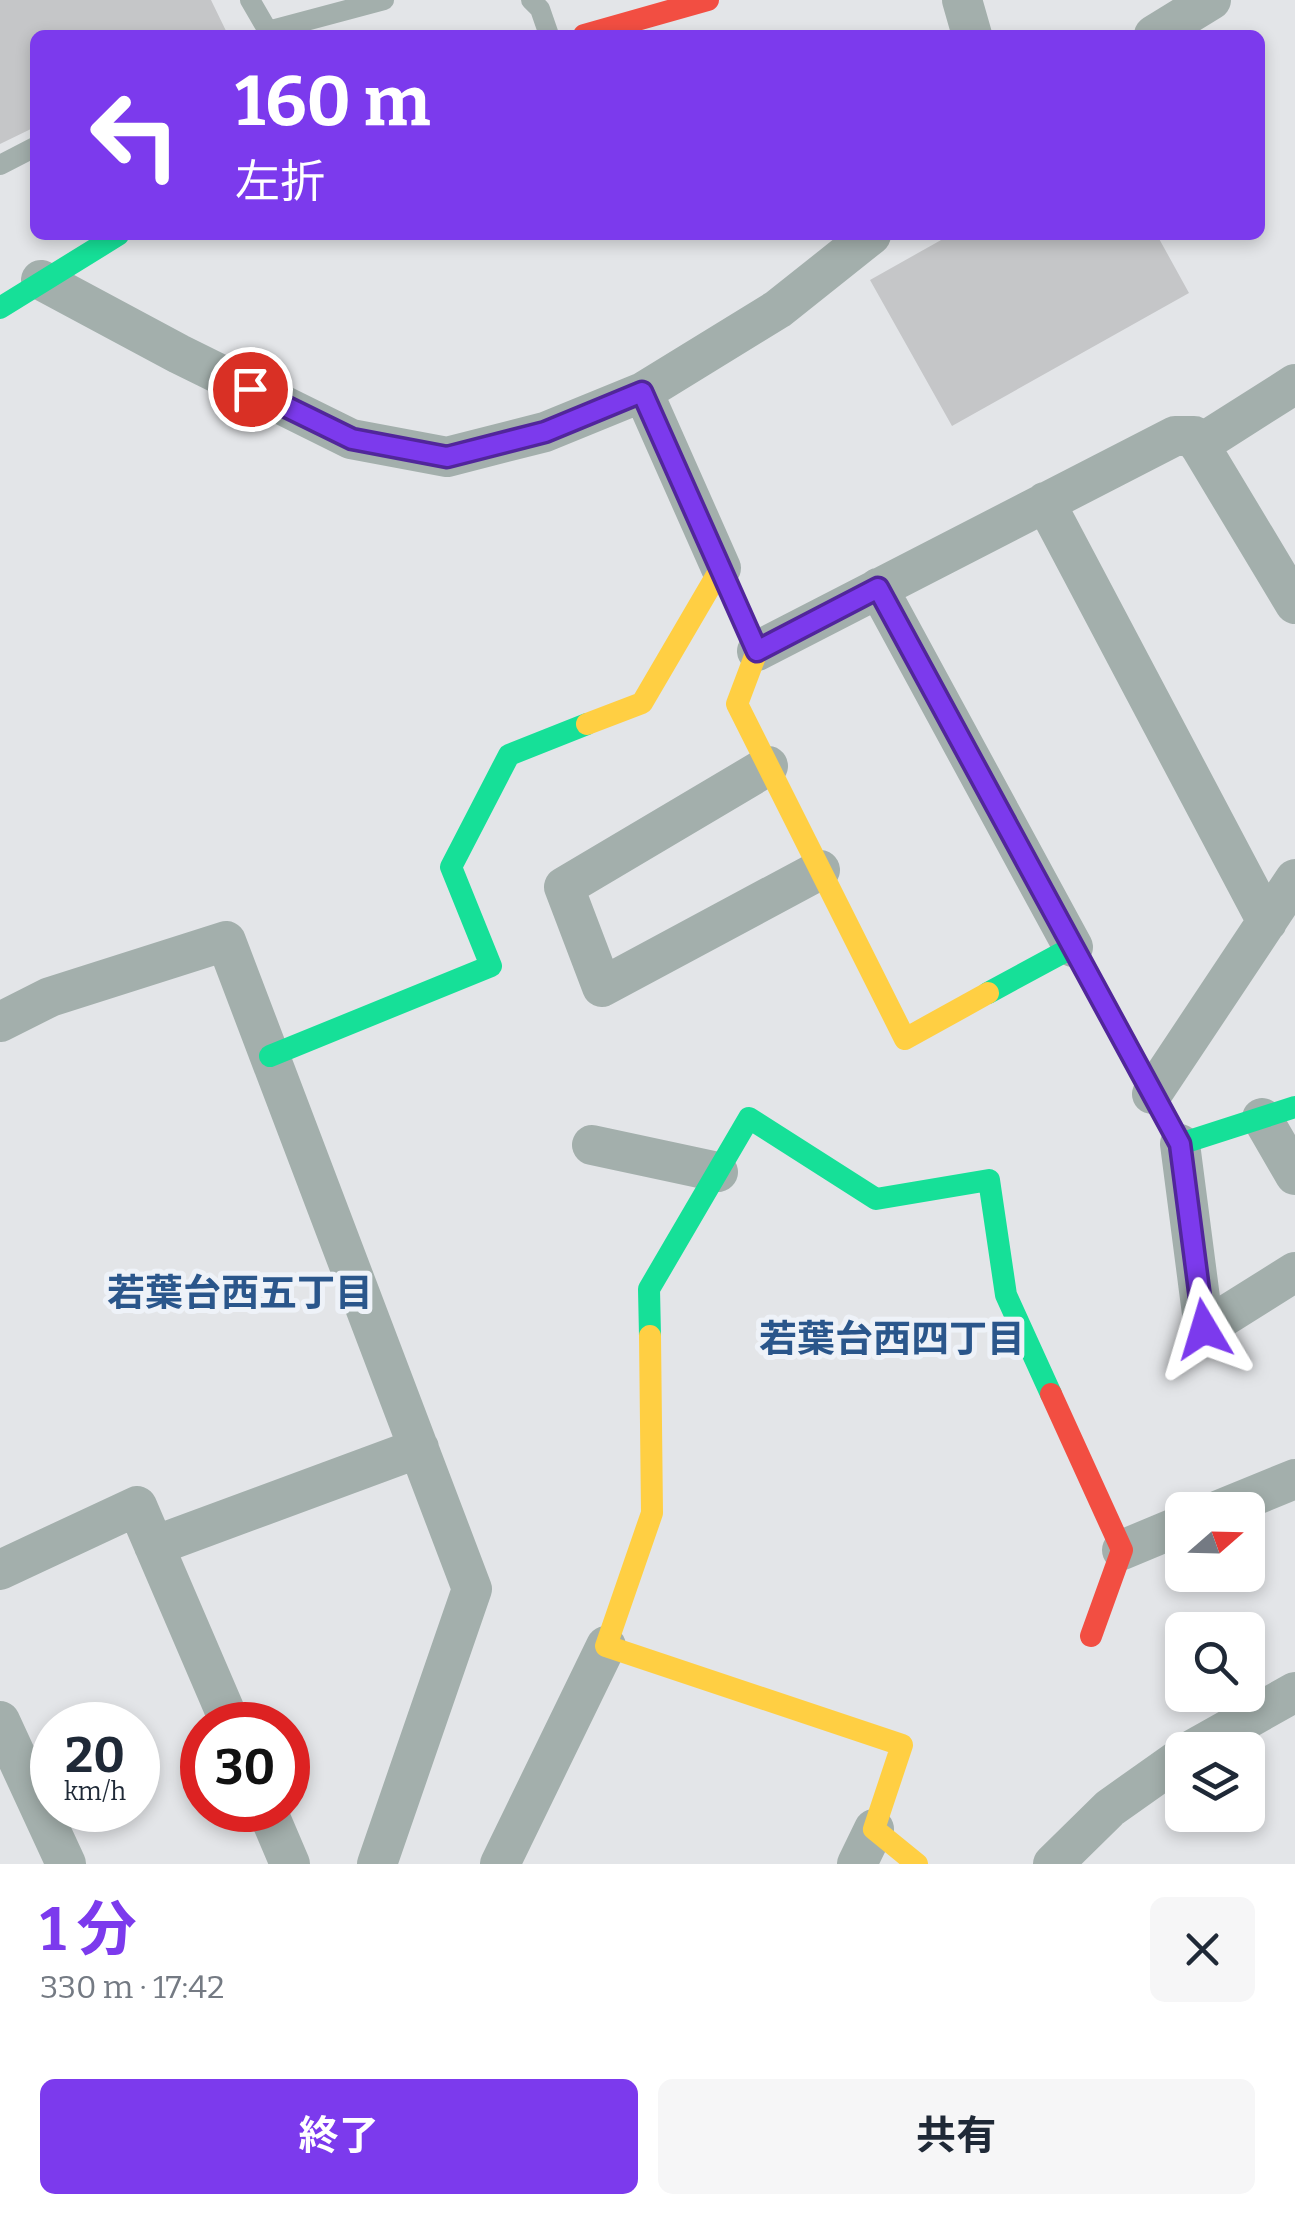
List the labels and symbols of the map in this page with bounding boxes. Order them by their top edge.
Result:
pin [208,347,293,432]
district label: 若葉台西五丁目 [107,1270,373,1316]
position arrow [1152,1277,1256,1381]
district label: 若葉台西四丁目 [759,1316,1025,1362]
north arrow [1165,1492,1265,1592]
speed limit sign: 30 [180,1702,310,1832]

